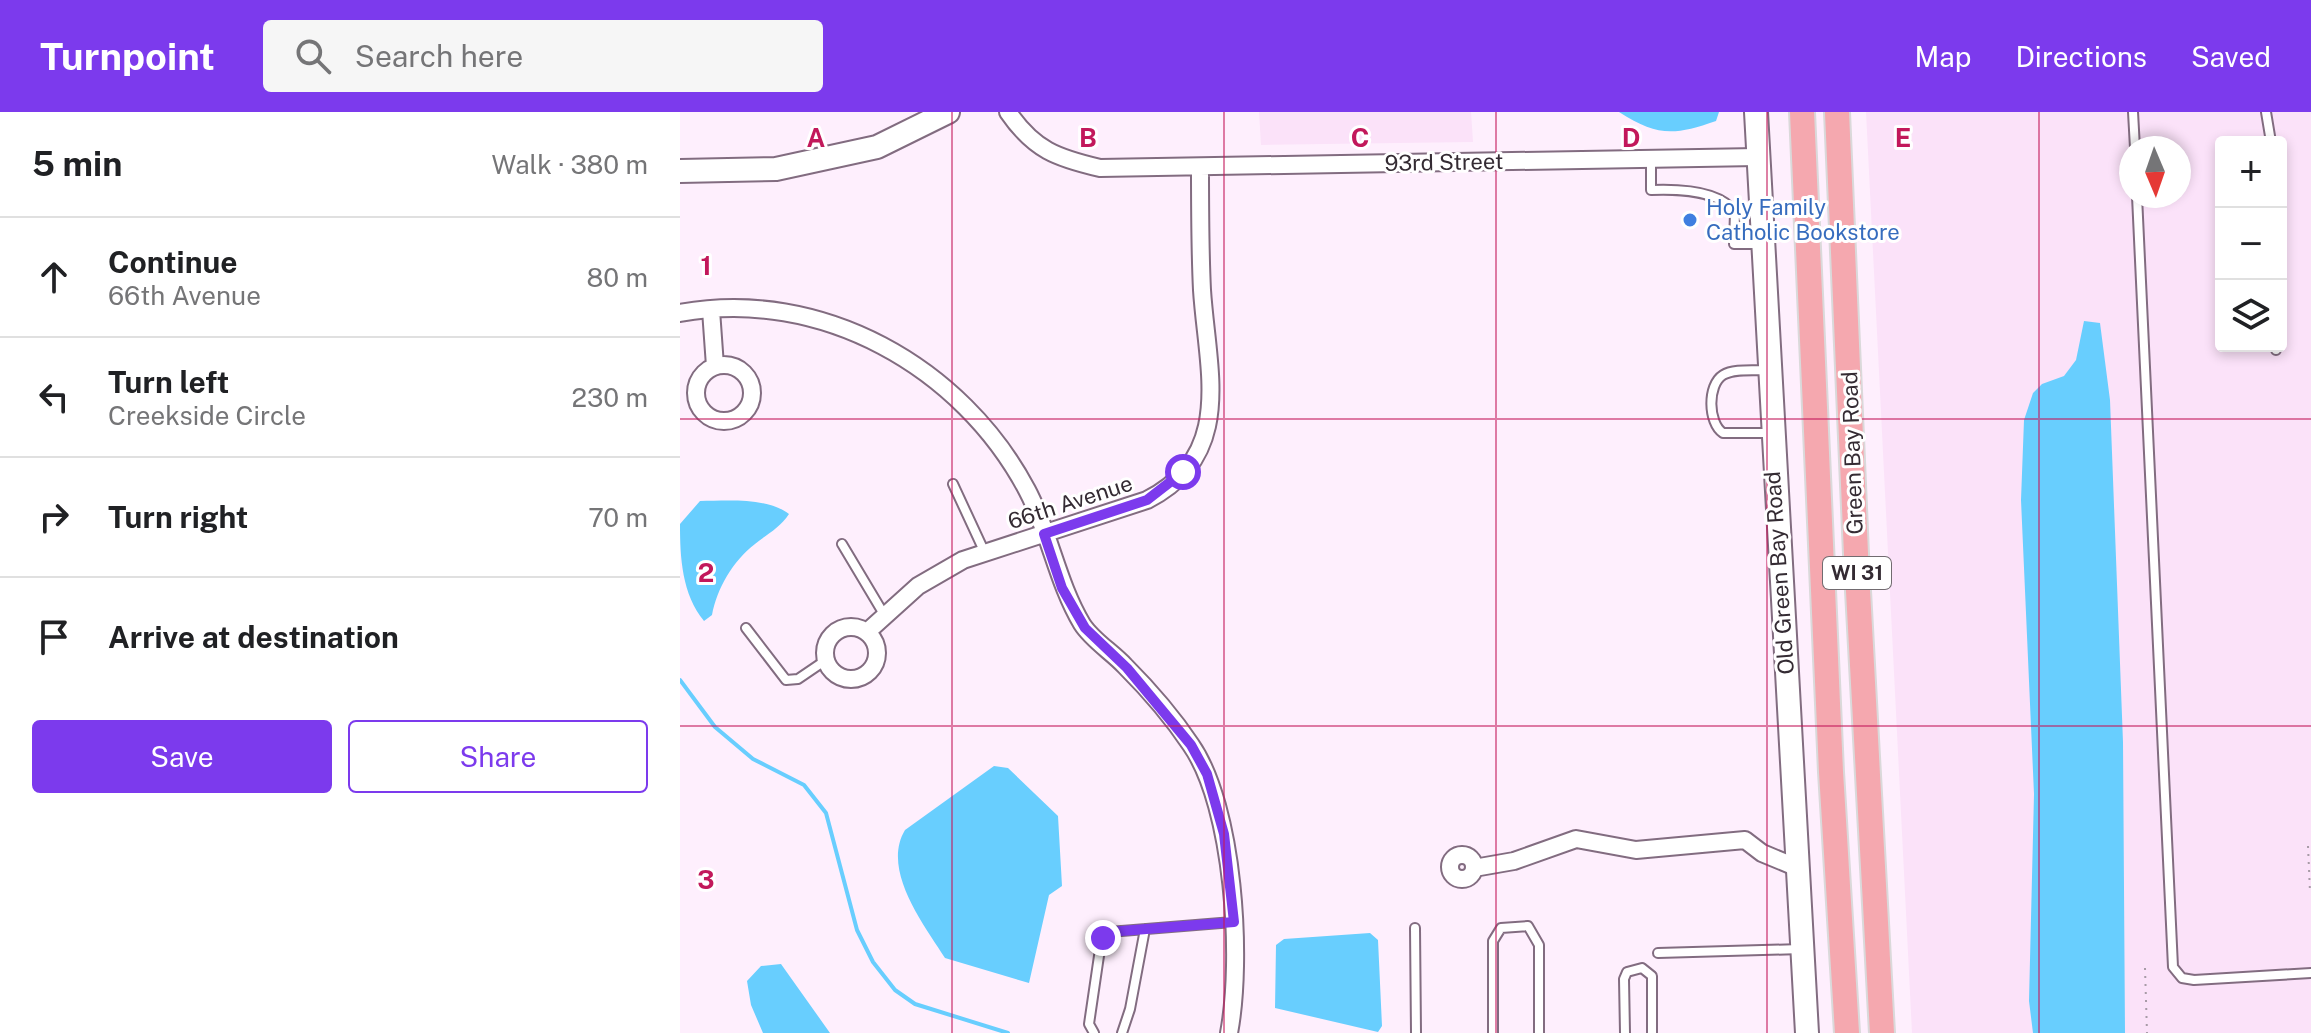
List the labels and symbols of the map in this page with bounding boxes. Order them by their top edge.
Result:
text: A [807,122,826,153]
text: B [1079,122,1097,153]
text: C [1351,122,1369,153]
text: D [1622,122,1640,153]
text: E [1895,122,1911,153]
north arrow [2119,136,2191,208]
street label: 93rd Street [1384,148,1504,176]
place label: Holy Family Catholic Bookstore [1706,194,1900,245]
marker: Holy Family Catholic Bookstore [1681,211,1699,229]
text: 1 [700,250,712,281]
street label: Green Bay Road [1836,371,1868,535]
route start [1165,454,1201,490]
street label: 66th Avenue [1004,470,1136,534]
street label: Old Green Bay Road [1759,470,1799,676]
text: 2 [698,557,714,588]
road number: WI 31 [1823,557,1891,589]
text: 3 [697,864,715,895]
route end [1085,920,1121,956]

